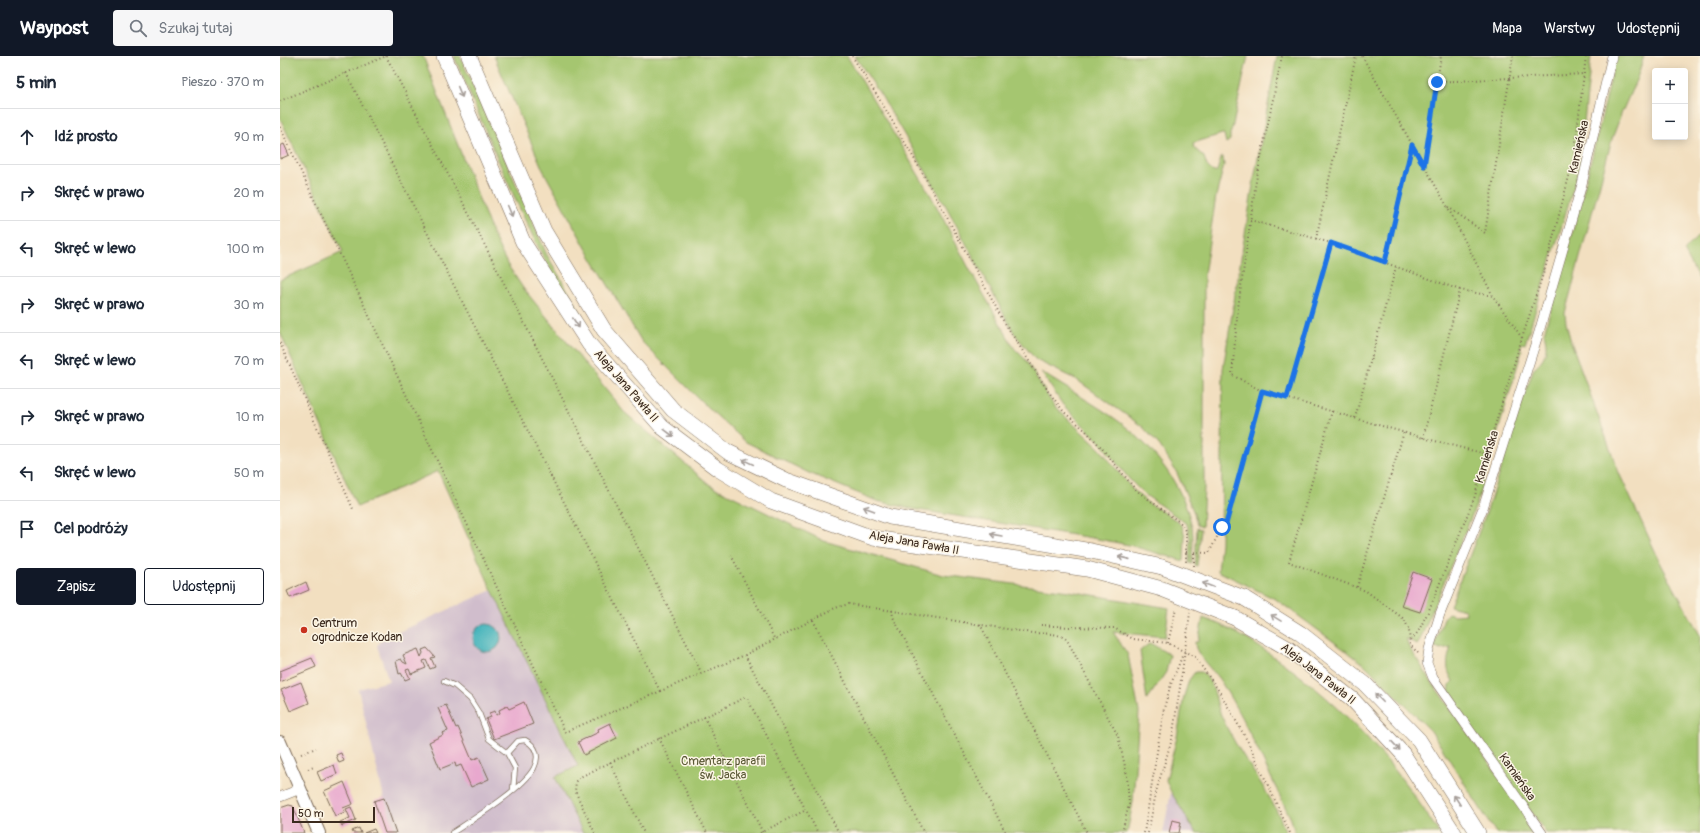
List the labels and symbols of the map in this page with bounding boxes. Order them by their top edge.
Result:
route end [1428,73,1446,91]
one-way arrow [456,85,464,97]
street label: Kamieńska [1566,118,1593,175]
one-way arrow [507,205,515,217]
one-way arrow [572,317,580,328]
street label: Aleja Jana Pawła II [590,347,662,425]
one-way arrow [664,428,675,437]
street label: Kamieńska [1472,428,1502,485]
one-way arrow [742,458,754,465]
one-way arrow [863,505,875,513]
route start [1213,518,1231,536]
street label: Aleja Jana Pawła II [868,528,960,558]
one-way arrow [990,531,1003,539]
one-way arrow [1118,554,1131,562]
one-way arrow [1202,580,1214,588]
one-way arrow [1271,614,1282,622]
place label: Centrum ogrodnicze Kodan [312,616,402,645]
marker: Centrum ogrodnicze Kodan [299,625,309,635]
street label: Aleja Jana Pawła II [1277,640,1359,708]
one-way arrow [1374,693,1383,703]
one-way arrow [1391,741,1401,751]
street label: Kamieńska [1495,750,1539,804]
park label: Cmentarz parafii św. Jacka [681,754,765,783]
one-way arrow [1453,794,1461,806]
scale bar [292,805,375,824]

